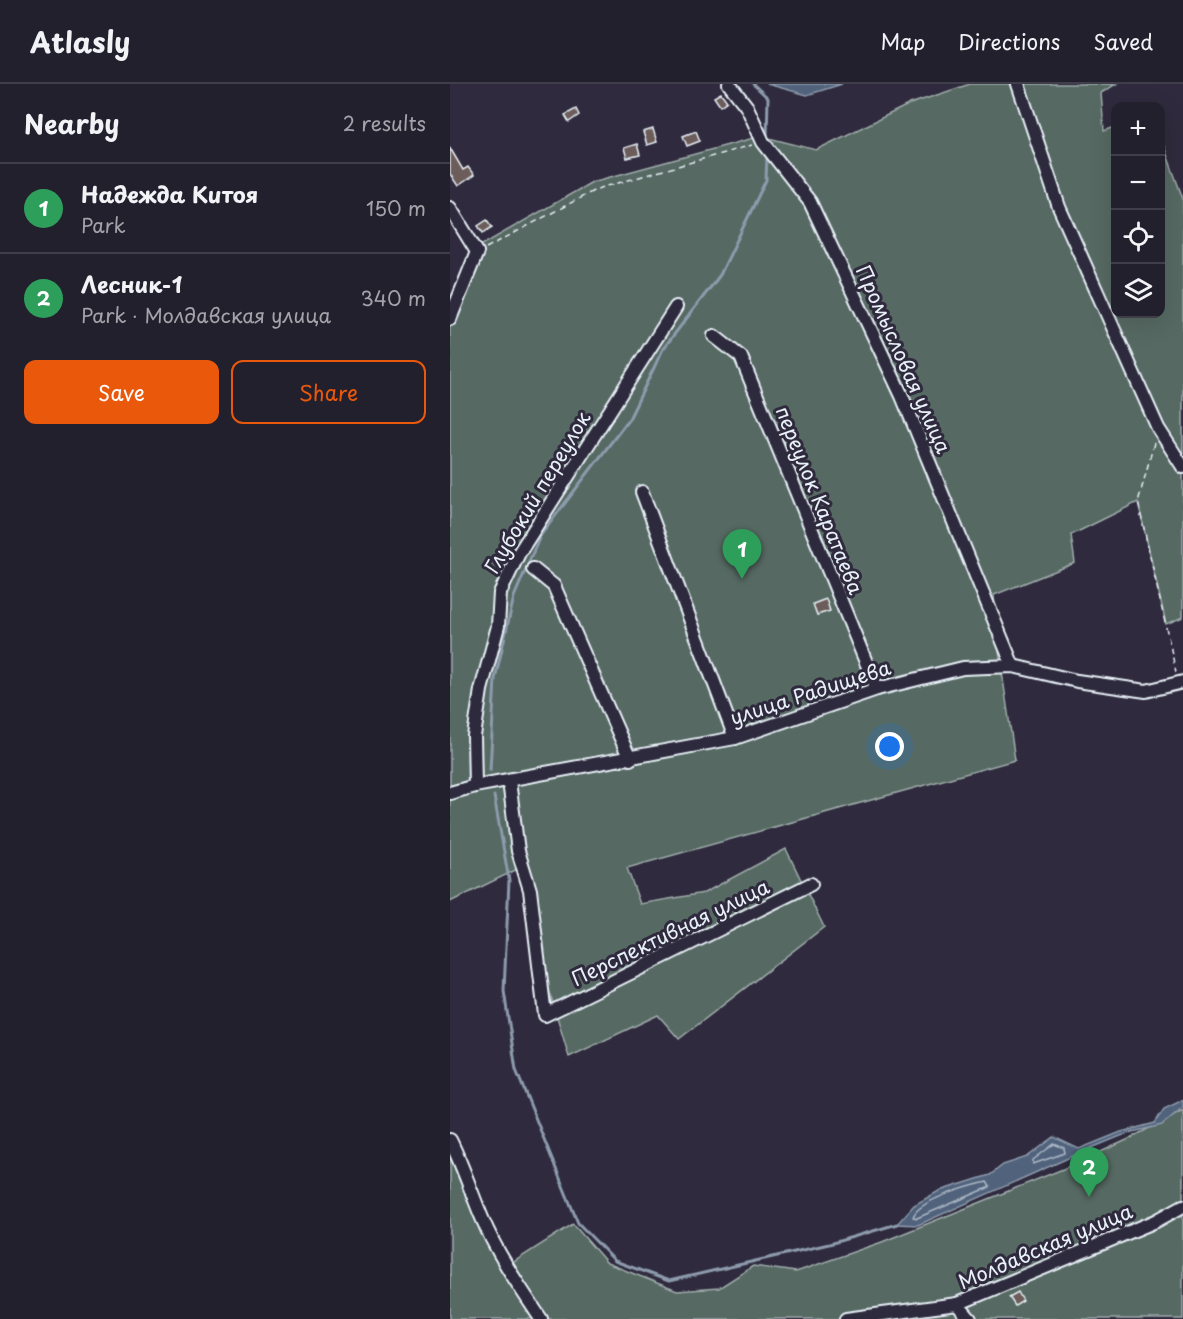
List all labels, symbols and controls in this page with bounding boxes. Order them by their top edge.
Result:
text: Atlasly [30,20,130,63]
text: Map [880,25,925,57]
text: Directions [958,25,1060,57]
text: Saved [1093,25,1153,57]
map controls [1111,102,1165,318]
button: + [1111,102,1165,156]
text: Nearby [24,104,119,143]
text: 2 results [343,108,426,138]
button: − [1111,156,1165,210]
text: Надежда Китоя [81,177,258,210]
text: 1 [39,193,48,223]
text: 150 m [366,193,426,223]
text: Park [81,210,126,240]
button: locate [1111,210,1165,264]
street label: Промысловая улица [849,260,959,458]
button: layers [1111,264,1165,318]
text: Лесник-1 [81,267,182,300]
text: 2 [36,283,51,313]
text: 340 m [361,283,426,313]
text: Park · Молдавская улица [81,300,331,330]
button: Save [24,360,219,424]
button: Share [231,360,426,424]
street label: переулок Каратаева [769,401,872,599]
street label: Глубокий переулок [477,405,597,579]
pin: 1 [722,530,762,579]
street label: улица Радищева [726,652,895,732]
your location [875,732,904,761]
street label: Перспективная улица [566,871,774,993]
pin: 2 [1070,1148,1108,1197]
street label: Молдавская улица [953,1196,1137,1296]

